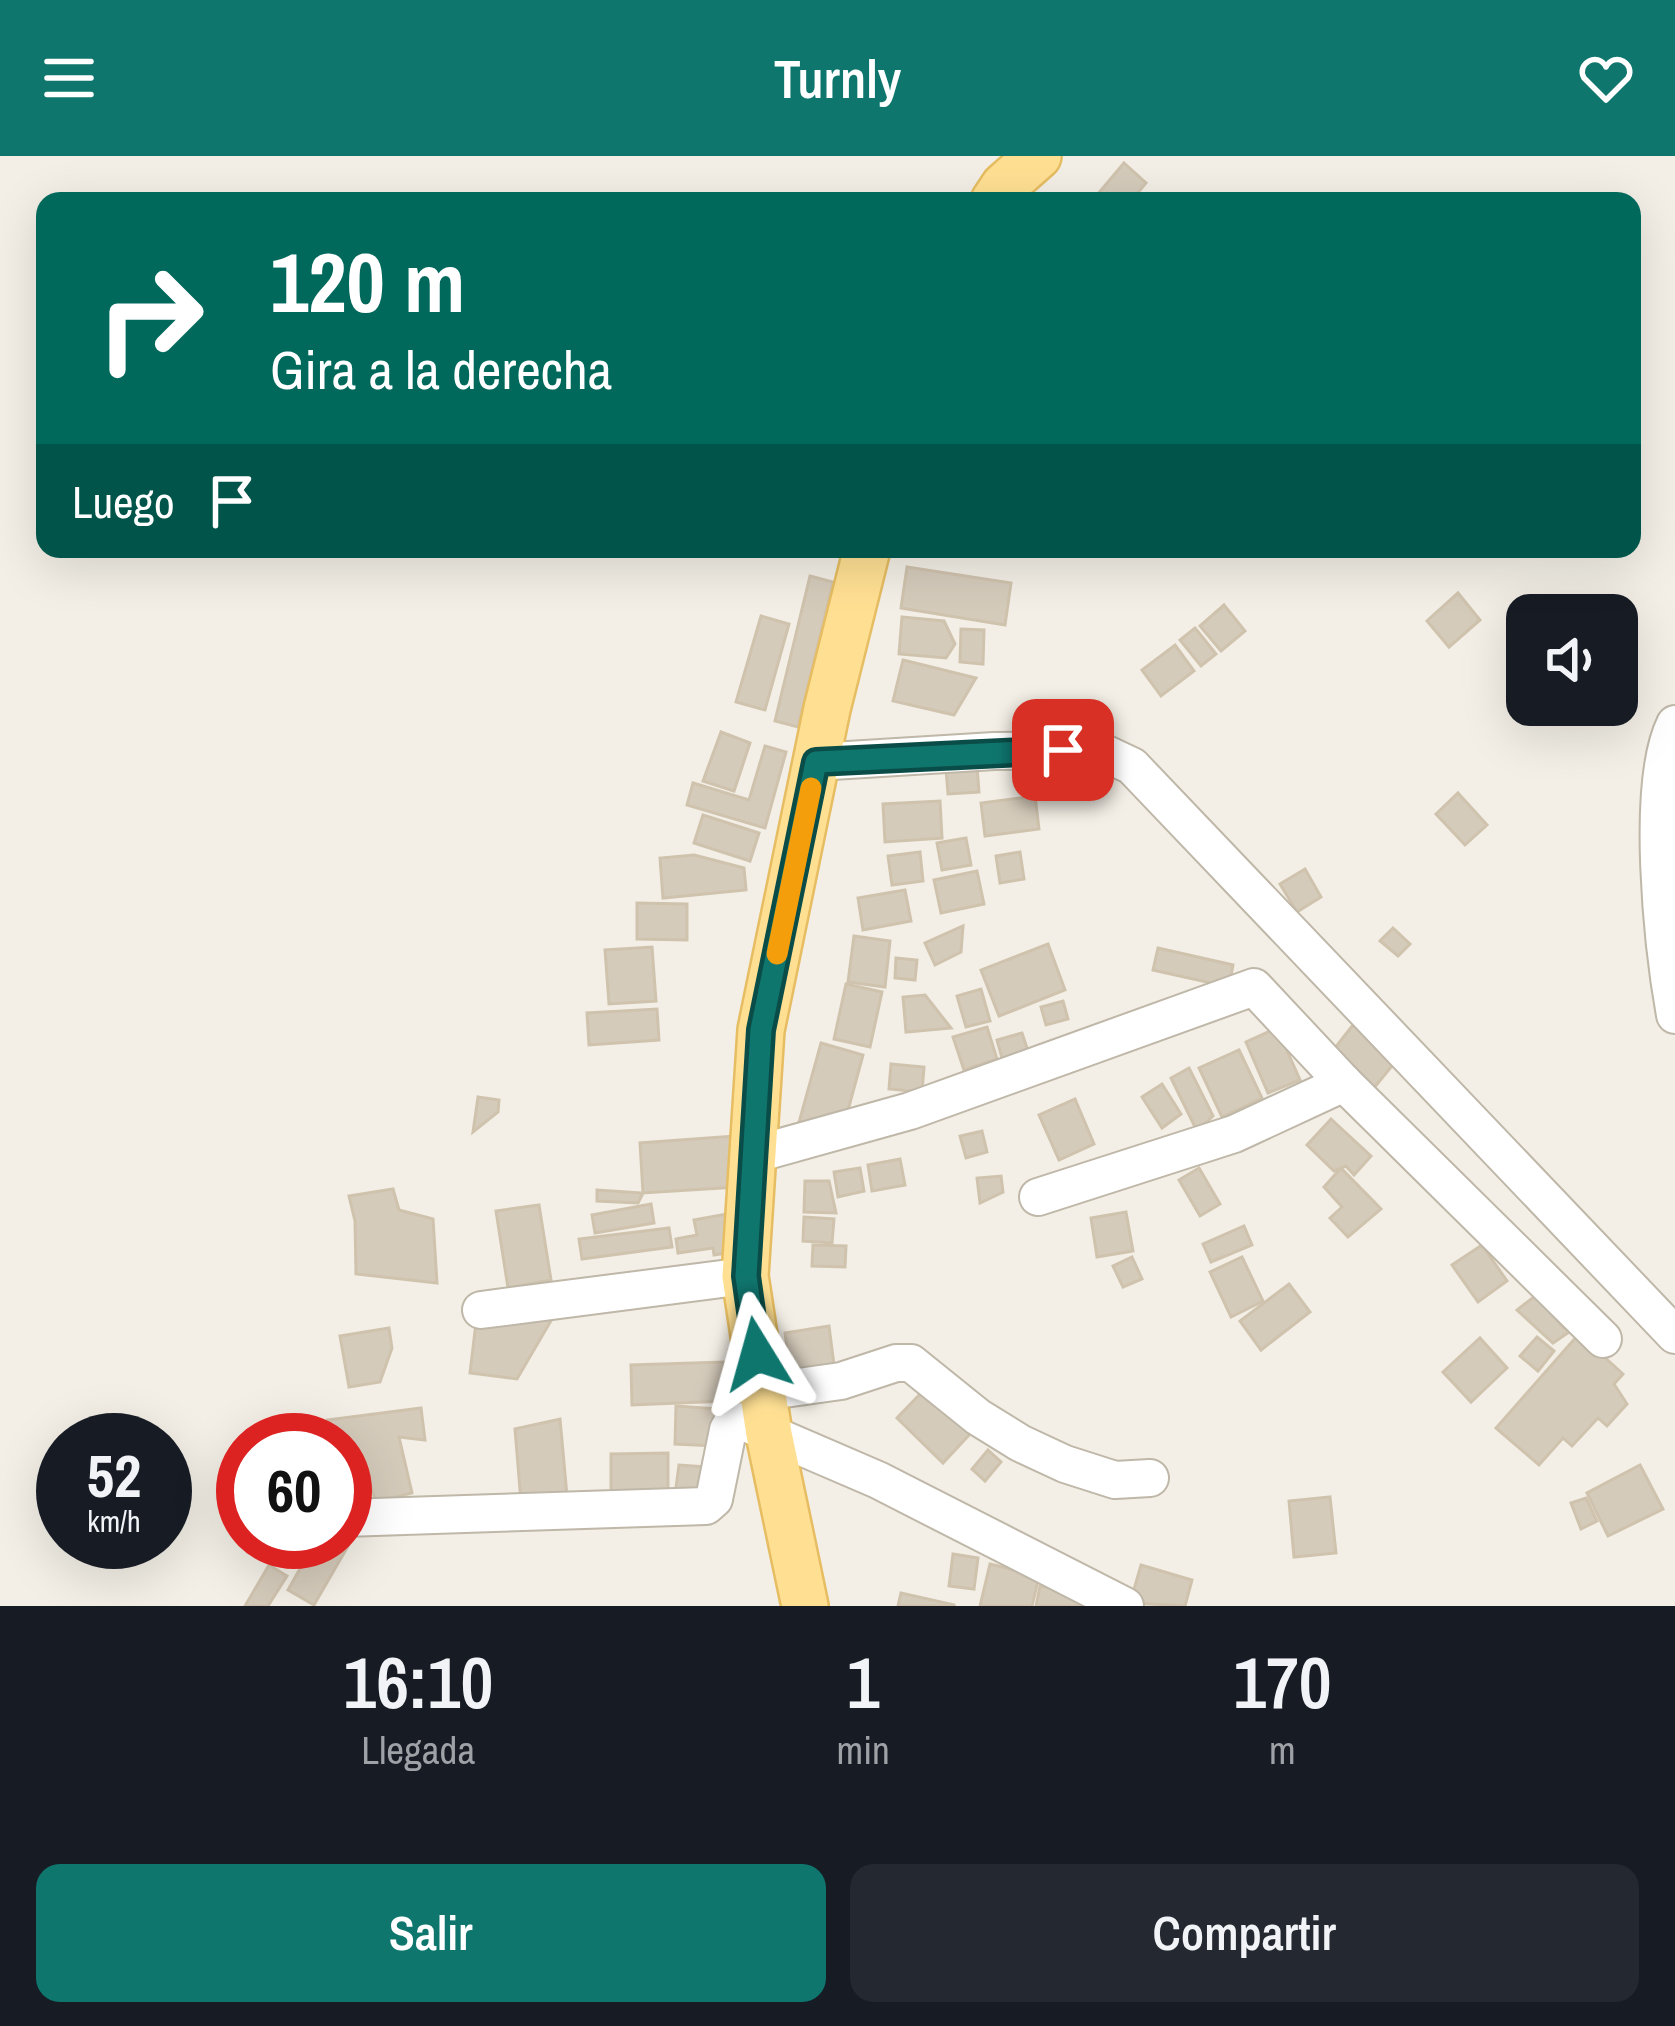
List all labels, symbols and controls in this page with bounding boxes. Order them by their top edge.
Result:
text: Turnly [774,42,901,115]
icon: menu [36,45,102,111]
icon: heart [1573,45,1639,111]
text: 120 m [270,225,465,338]
icon: right [72,240,228,396]
text: Gira a la derecha [270,333,612,406]
icon: arrive [199,468,265,534]
text: Luego [72,471,175,532]
map controls [1506,594,1638,726]
button: sound [1506,594,1638,726]
pin [1012,699,1114,801]
icon: arrive [1030,717,1096,783]
position arrow [694,1291,820,1417]
speed limit sign: 60 [216,1413,372,1569]
text: 52 [87,1435,141,1516]
text: km/h [87,1501,141,1541]
text: 16:10 [343,1633,493,1730]
text: 1 [847,1633,880,1730]
text: 170 [1233,1633,1332,1730]
text: Llegada [361,1724,475,1776]
text: min [837,1724,890,1776]
text: m [1269,1724,1296,1776]
button: Salir [36,1864,826,2002]
button: Compartir [850,1864,1639,2002]

